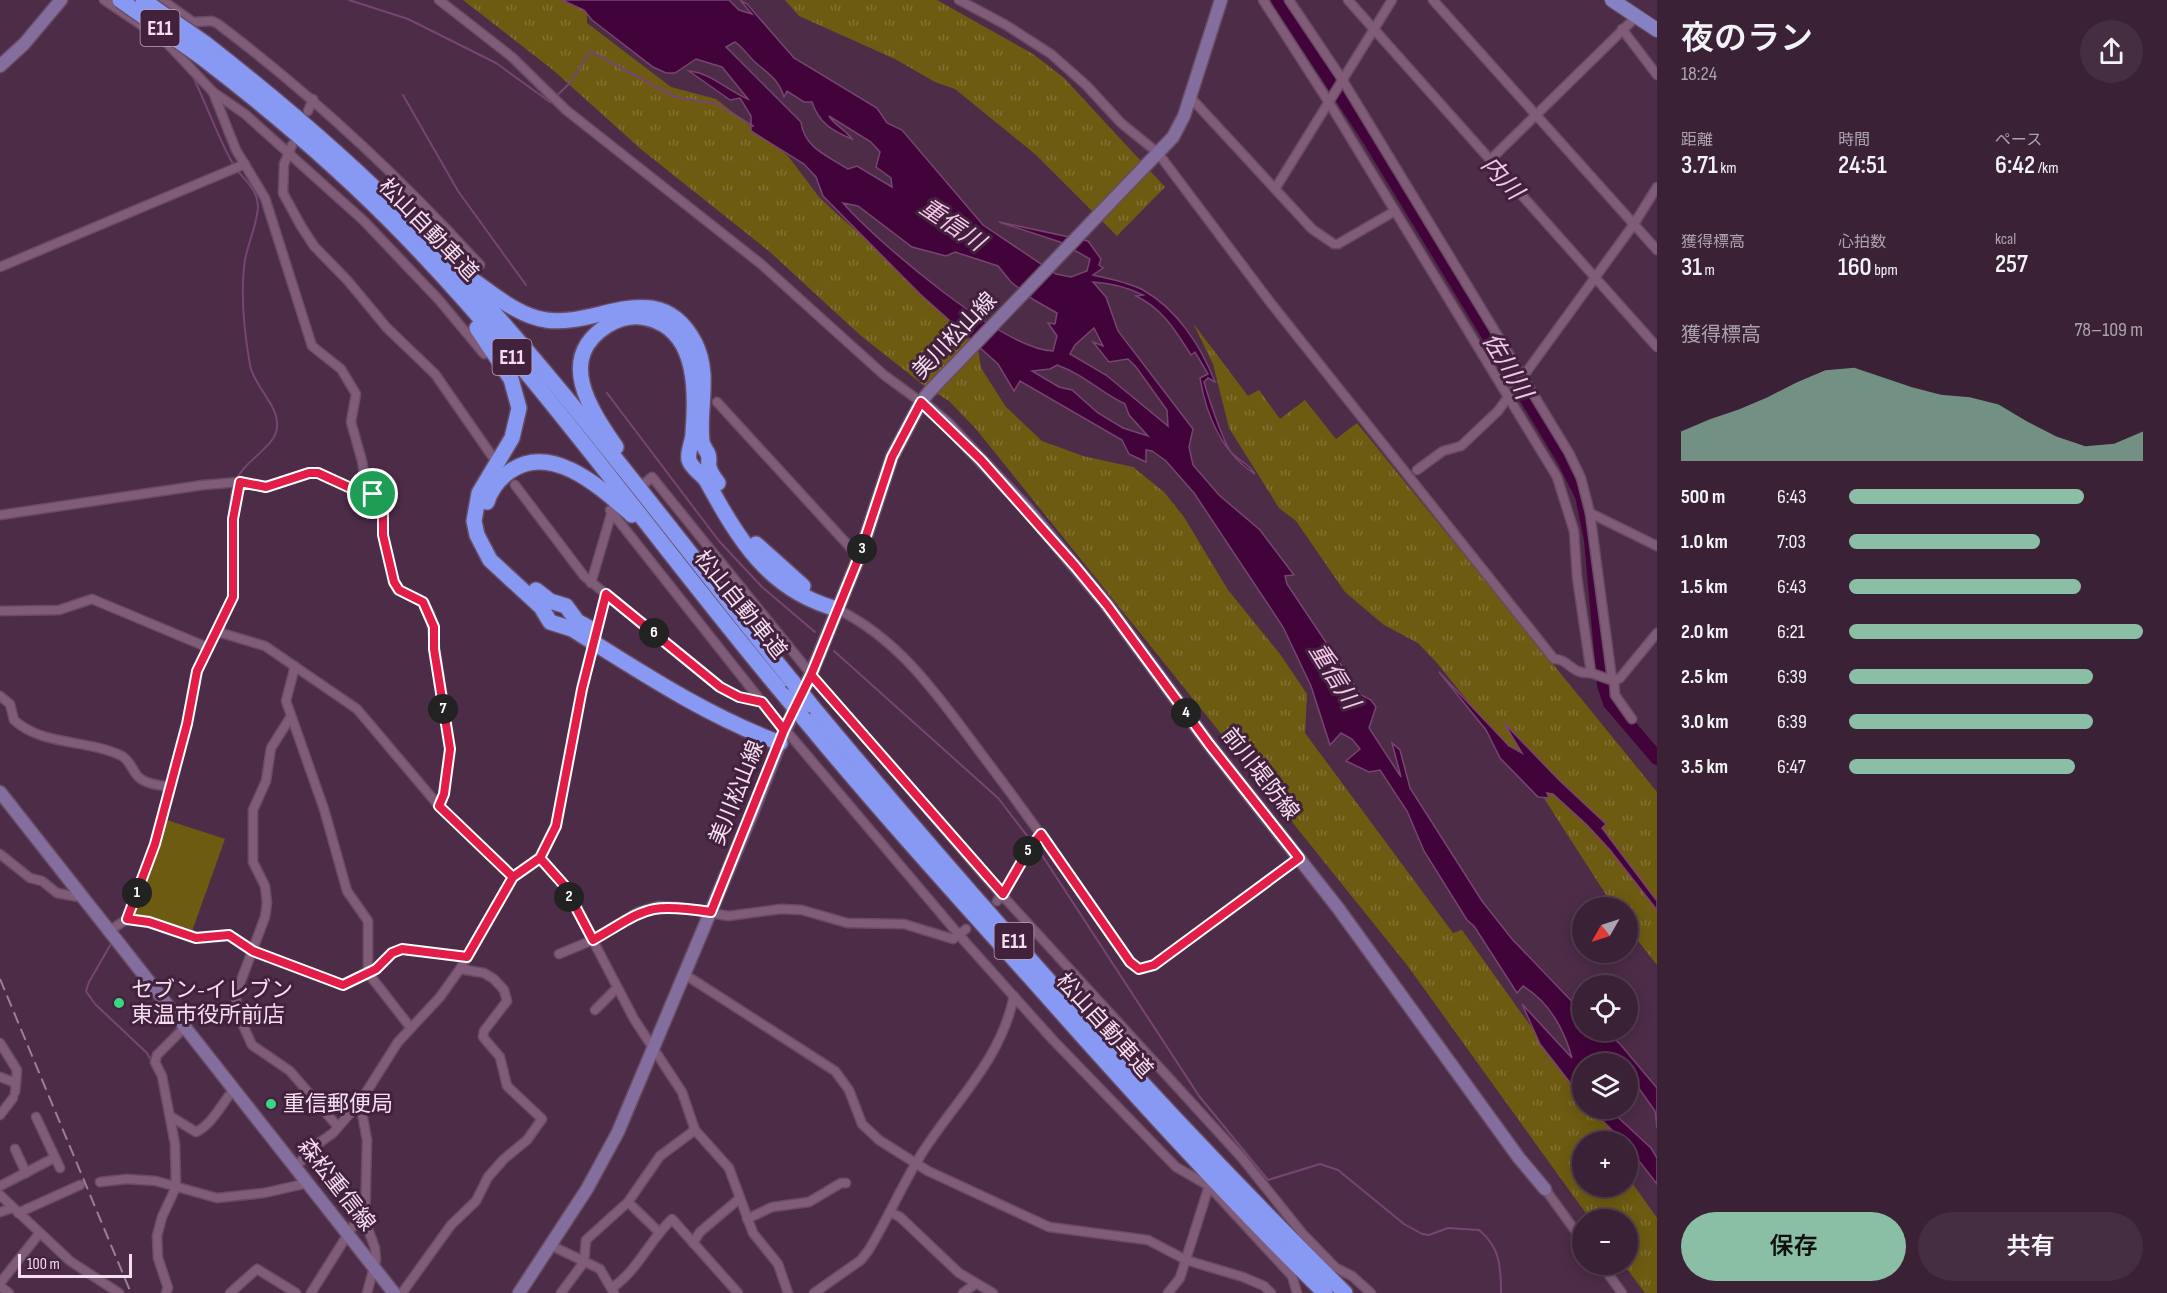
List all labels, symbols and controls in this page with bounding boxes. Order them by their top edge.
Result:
road number: E11 [140,10,180,46]
text: 夜のラン [1681,19,1813,59]
button: share [2080,20,2143,83]
text: 18:24 [1681,62,1717,86]
text: 距離 [1681,131,1713,150]
text: 時間 [1838,131,1870,150]
text: ペース [1995,131,2042,150]
water label: 内川 [1475,150,1531,208]
text: 3.71 [1681,150,1718,181]
text: 24:51 [1838,150,1887,181]
text: 6:42 [1995,150,2035,181]
text: km [1718,159,1737,178]
text: /km [2035,159,2058,178]
street label: 松山自動車道 [372,173,484,287]
water label: 重信川 [914,193,992,259]
text: kcal [1995,230,2016,249]
text: 獲得標高 [1681,233,1745,252]
text: 心拍数 [1838,233,1886,252]
text: 257 [1995,249,2028,280]
text: 31 [1681,252,1702,283]
text: 160 [1838,252,1872,283]
text: m [1702,261,1715,280]
text: bpm [1872,261,1898,280]
street label: 美川松山線 [907,287,1003,385]
text: 78–109 m [2074,318,2143,342]
text: 獲得標高 [1681,323,1761,347]
water label: 佐川川 [1476,328,1540,407]
road number: E11 [492,339,532,375]
pin [347,468,398,519]
icon: arrive [356,477,389,510]
text: 500 m [1681,485,1725,509]
text: 6:43 [1777,485,1806,509]
text: 1.0 km [1681,530,1728,554]
text: 7:03 [1777,530,1806,554]
pin: 3 [847,534,877,564]
text: 3 [858,539,866,558]
street label: 松山自動車道 [688,545,792,665]
text: 1.5 km [1681,575,1727,599]
text: 6:43 [1777,575,1806,599]
pin: 6 [639,618,669,648]
text: 2.0 km [1681,620,1728,644]
text: 6:21 [1777,620,1805,644]
text: 6 [650,623,658,642]
water label: 重信川 [1303,638,1367,717]
text: 2.5 km [1681,665,1728,689]
text: 6:39 [1777,665,1807,689]
pin: 7 [428,694,458,724]
pin: 4 [1171,698,1201,728]
text: 7 [440,699,446,718]
text: 4 [1182,703,1190,722]
text: 3.0 km [1681,710,1728,734]
text: 6:39 [1777,710,1807,734]
street label: 前川堤防線 [1215,722,1305,826]
street label: 美川松山線 [704,737,770,849]
text: 3.5 km [1681,755,1728,779]
text: 6:47 [1777,755,1806,779]
pin: 5 [1013,836,1043,866]
text: 5 [1024,841,1032,860]
pin: 1 [122,878,152,908]
pin: 2 [554,882,584,912]
text: 1 [134,883,140,902]
text: 2 [565,887,573,906]
north arrow [1572,897,1638,963]
map controls [1572,897,1638,1275]
road number: E11 [994,923,1034,959]
street label: 松山自動車道 [1050,968,1158,1084]
button: locate [1572,975,1638,1041]
place label: セブン-イレブン 東温市役所前店 [131,977,293,1029]
marker: セブン-イレブン 東温市役所前店 [112,996,126,1010]
button: layers [1572,1053,1638,1119]
place label: 重信郵便局 [283,1091,393,1118]
marker: 重信郵便局 [264,1097,278,1111]
button: + [1572,1131,1638,1197]
street label: 森松重信線 [291,1133,381,1237]
button: − [1572,1209,1638,1275]
button: 保存 [1681,1212,1906,1281]
button: 共有 [1918,1212,2143,1281]
scale bar [18,1251,132,1278]
text: 100 m [27,1255,60,1274]

